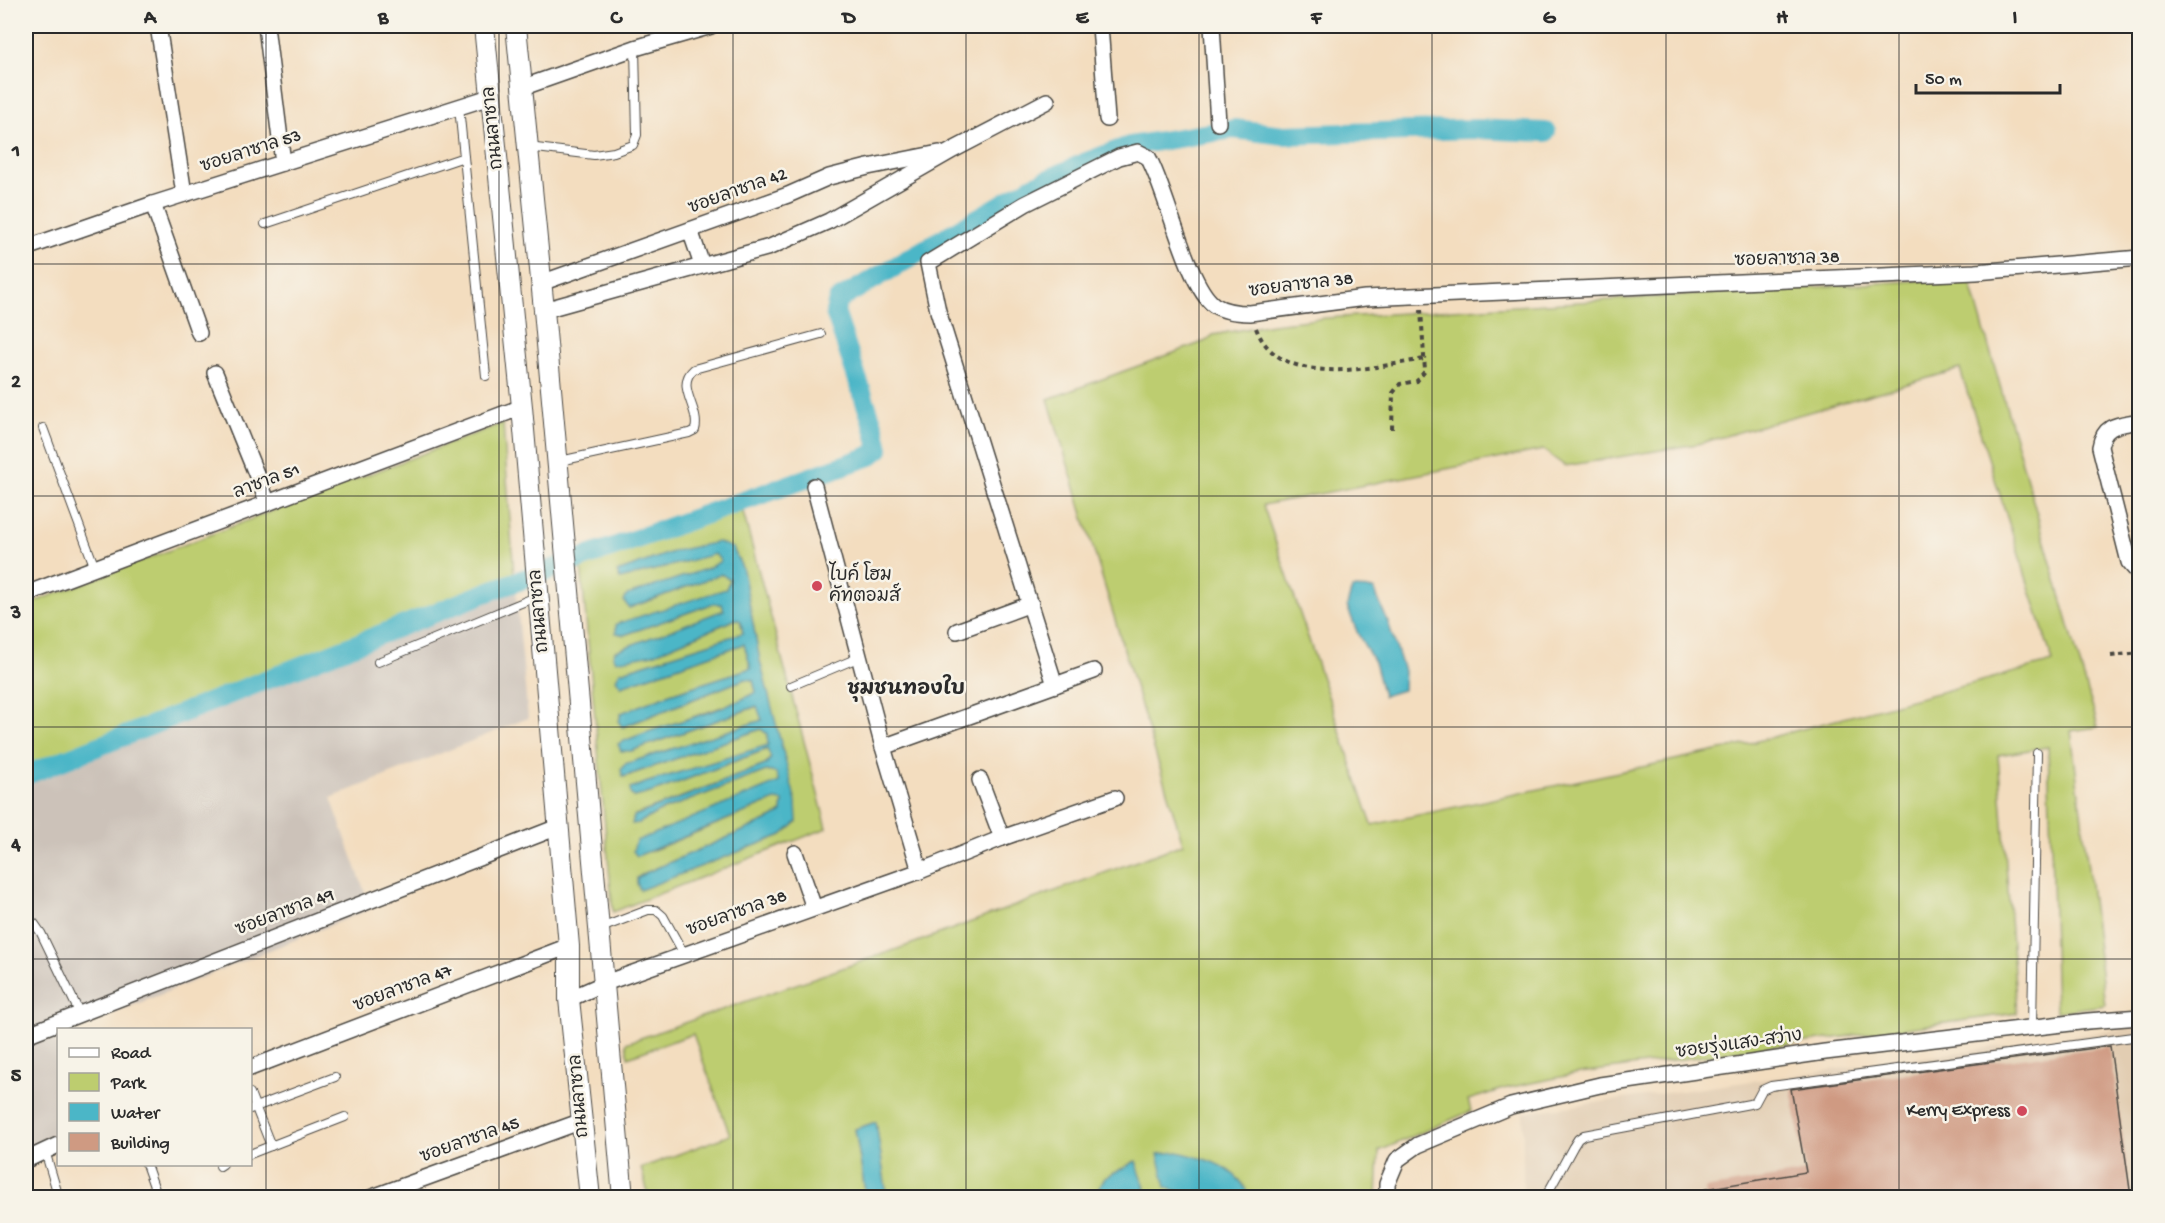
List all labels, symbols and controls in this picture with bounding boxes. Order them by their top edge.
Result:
text: A [143,8,158,31]
text: B [377,8,389,31]
text: C [610,8,624,31]
text: D [840,8,856,31]
text: E [1076,8,1090,31]
text: F [1310,8,1323,31]
text: G [1543,8,1557,31]
text: H [1776,8,1788,31]
text: I [2013,8,2018,31]
scale bar [1916,57,2060,95]
text: 50 m [1925,70,1962,91]
street label: ถนนลาซาล [479,85,509,171]
street label: ซอยลาซาล 53 [198,126,304,178]
text: 1 [11,141,20,164]
street label: ซอยลาซาล 42 [686,164,790,220]
street label: ซอยลาซาล 38 [1734,248,1840,272]
street label: ซอยลาซาล 38 [1247,269,1355,303]
text: 2 [11,372,21,395]
street label: ลาซาล 51 [231,460,303,504]
place label: ไบค์ โฮม คัทตอมส์ [828,561,902,608]
street label: ถนนลาซาล [526,568,554,654]
marker: ไบค์ โฮม คัทตอมส์ [810,579,824,593]
text: 3 [10,603,21,626]
district label: ชุมชนทองใบ [847,674,965,702]
text: 4 [10,835,21,858]
street label: ซอยลาซาล 49 [233,885,337,941]
street label: ซอยลาซาล 38 [684,886,790,942]
street label: ซอยลาซาล 47 [351,960,456,1017]
street label: ซอยรุ่งแสง-สว่าง [1674,1022,1804,1065]
legend [57,1028,252,1166]
text: Road [111,1044,152,1065]
street label: ถนนลาซาล [566,1053,594,1139]
text: 5 [11,1066,22,1089]
text: Park [110,1074,147,1095]
place label: Kerry Express [1906,1101,2011,1122]
text: Water [111,1104,161,1125]
marker: Kerry Express [2015,1104,2029,1118]
street label: ซอยลาซาล 45 [417,1113,523,1169]
text: Building [110,1134,170,1155]

